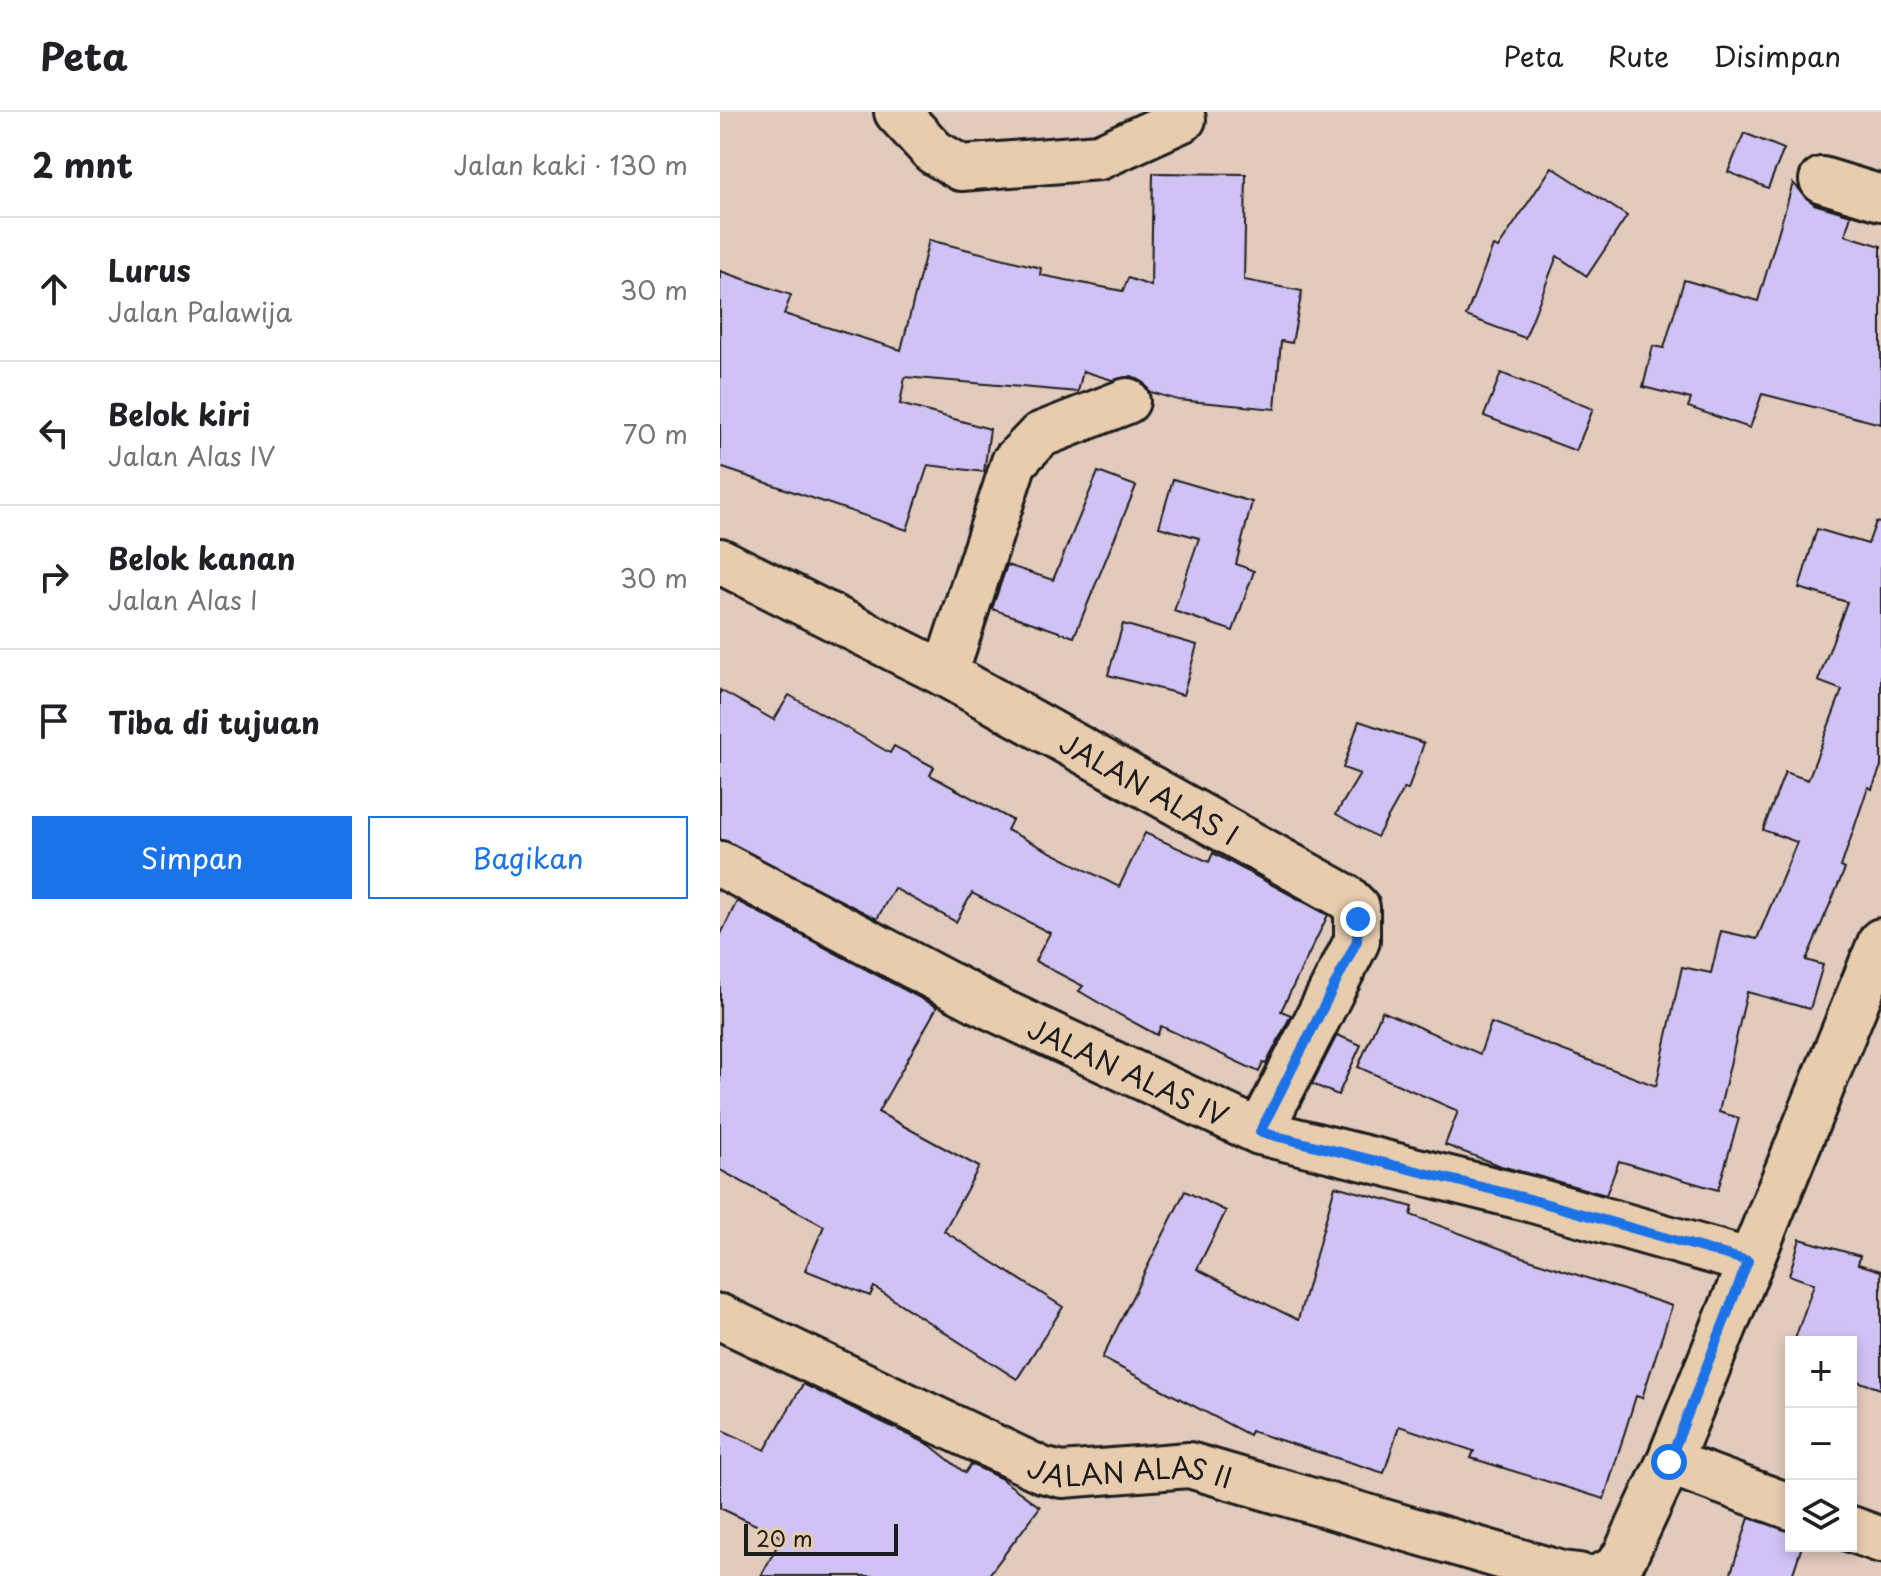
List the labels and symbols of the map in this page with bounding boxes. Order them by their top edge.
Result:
street label: JALAN ALAS I [1052,721,1247,855]
route end [1340,901,1376,937]
street label: JALAN ALAS IV [1021,1006,1236,1136]
street label: JALAN ALAS II [1021,1443,1238,1498]
route start [1651,1444,1687,1480]
scale bar [744,1520,898,1556]

